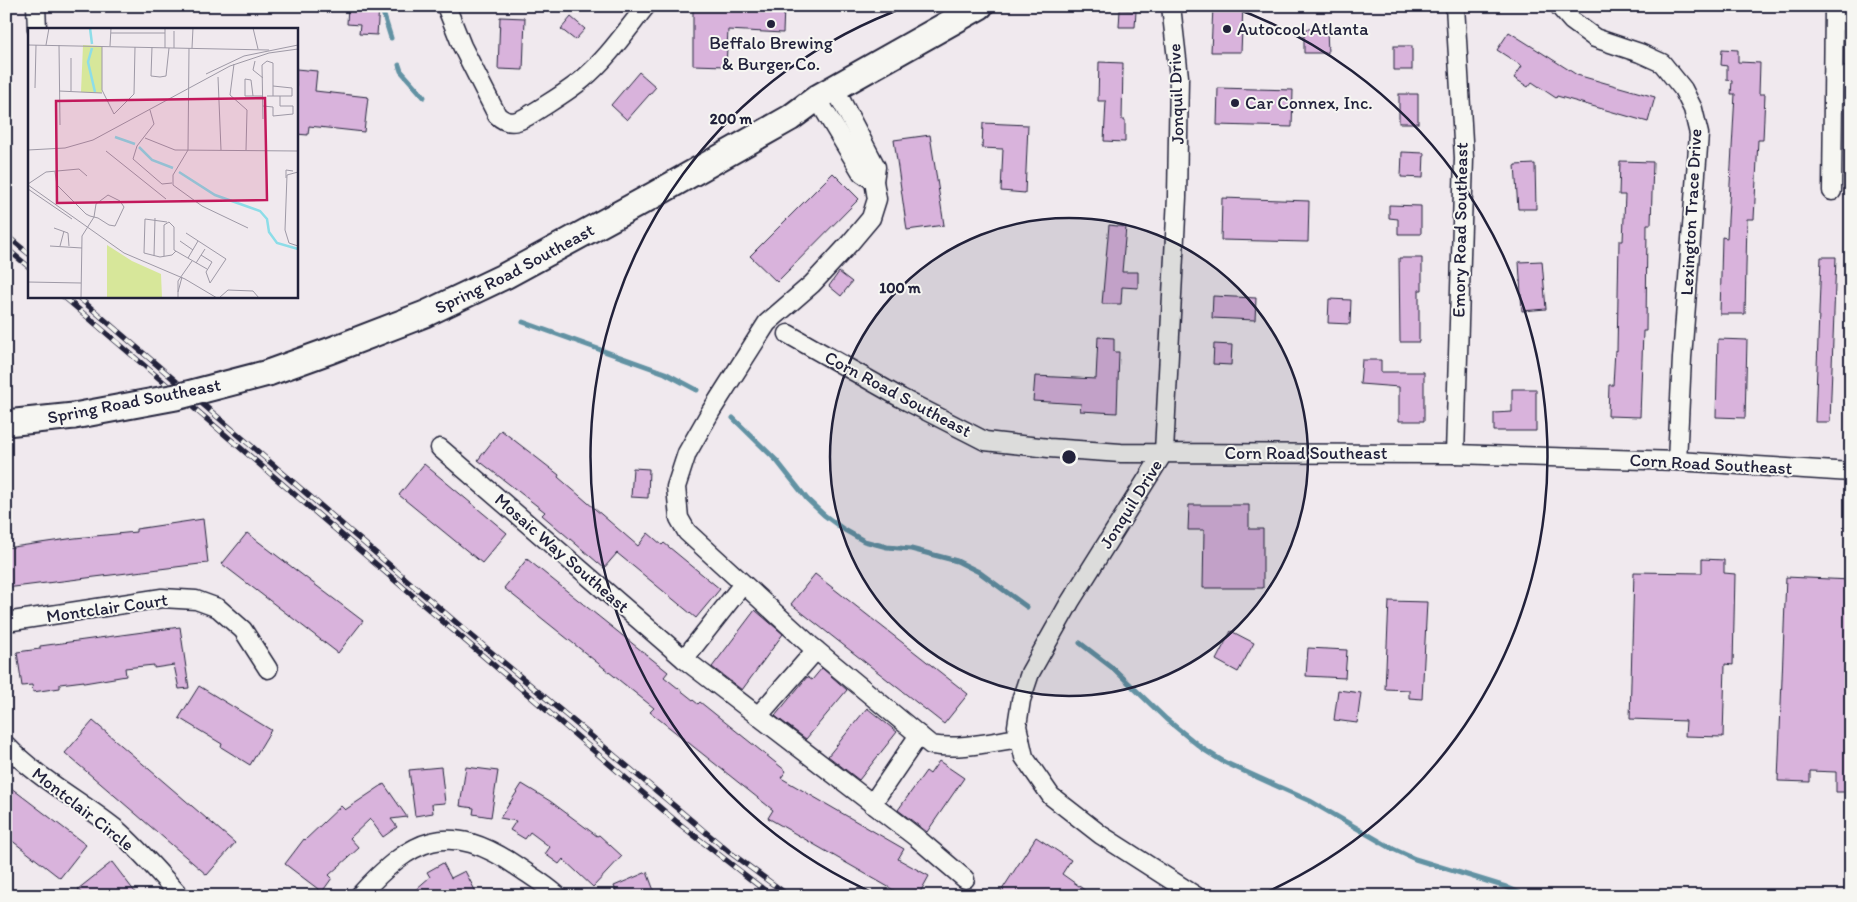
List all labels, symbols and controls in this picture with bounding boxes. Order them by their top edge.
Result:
marker: Beffalo Brewing & Burger Co. [765,18,777,30]
place label: Autocool Atlanta [1237,18,1369,40]
marker: Autocool Atlanta [1221,23,1233,35]
inset map [28,28,298,298]
place label: Beffalo Brewing & Burger Co. [709,32,834,75]
street label: Jonquil Drive [1163,43,1189,145]
place label: Car Connex, Inc. [1245,92,1373,114]
marker: Car Connex, Inc. [1229,97,1241,109]
text: 200 m [710,110,753,128]
street label: Lexington Trace Drive [1676,128,1706,296]
street label: Emory Road Southeast [1447,142,1473,318]
street label: Spring Road Southeast [431,219,598,319]
text: 100 m [879,279,921,297]
street label: Corn Road Southeast [821,346,975,442]
street label: Spring Road Southeast [46,373,223,429]
street label: Corn Road Southeast [1224,442,1388,464]
centre of rings [1060,448,1078,466]
street label: Corn Road Southeast [1629,449,1793,479]
street label: Jonquil Drive [1095,455,1167,553]
street label: Mosaic Way Southeast [490,489,634,618]
street label: Montclair Court [45,589,169,627]
street label: Montclair Circle [28,762,138,856]

